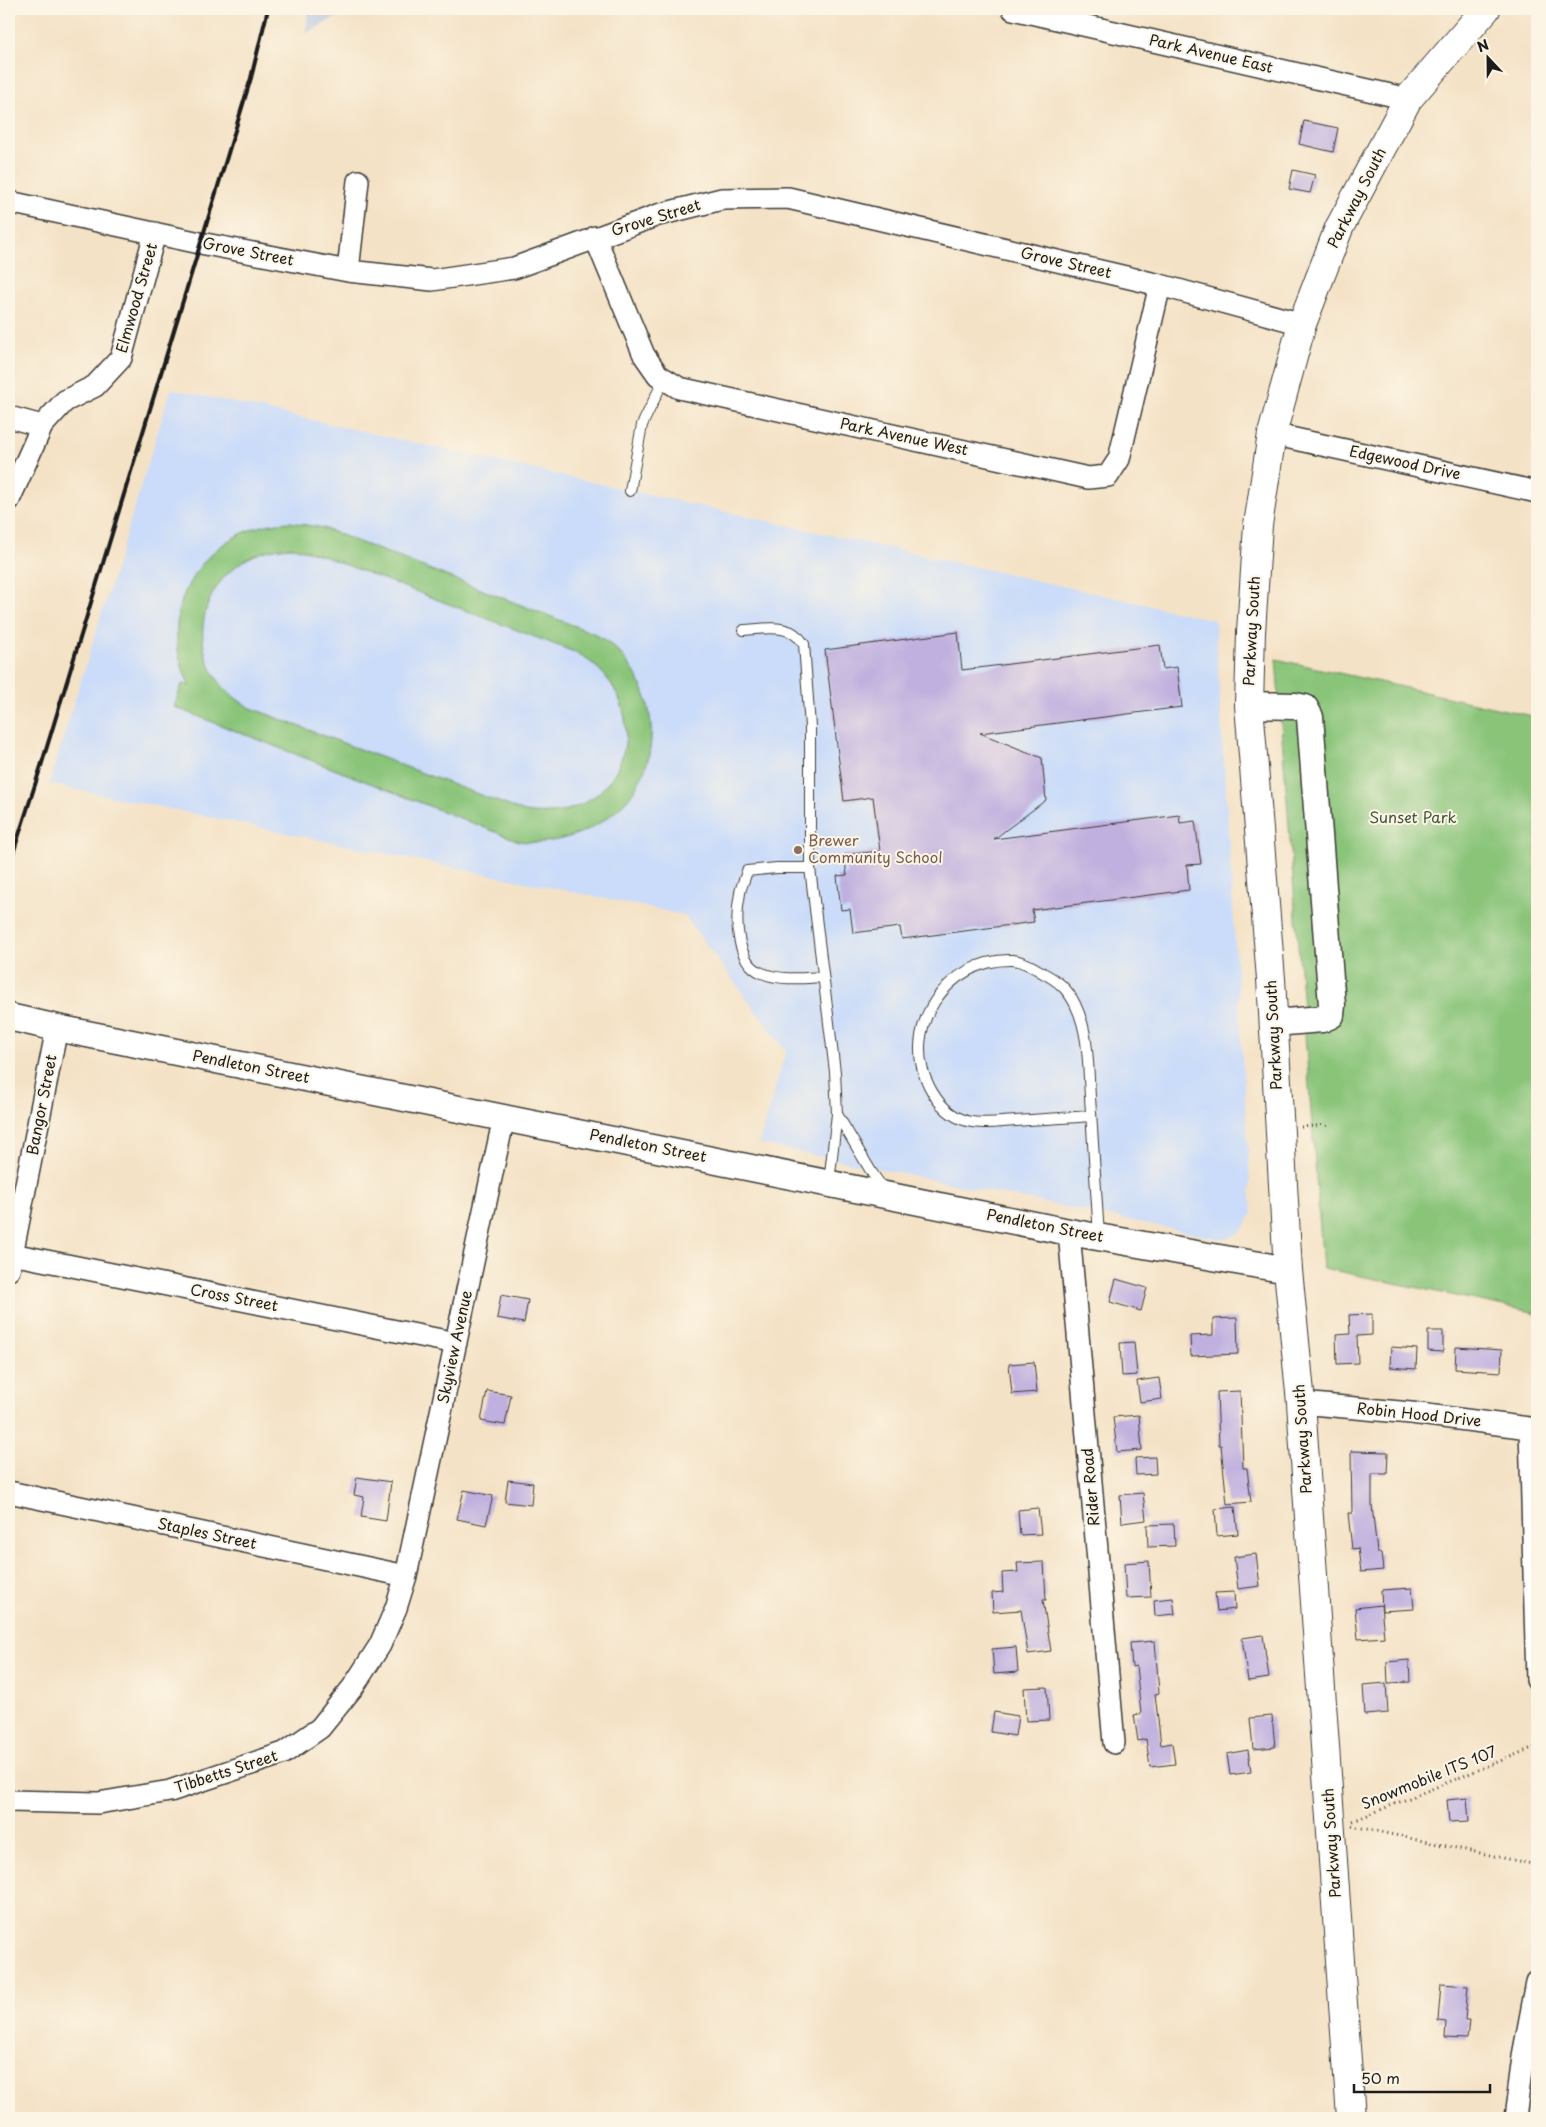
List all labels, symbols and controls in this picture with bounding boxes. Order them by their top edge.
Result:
street label: Park Avenue East [1147,27,1275,78]
north arrow [1464,32,1514,82]
text: N [1474,34,1492,57]
street label: Parkway South [1320,143,1391,252]
street label: Grove Street [608,192,703,241]
street label: Grove Street [201,230,296,271]
street label: Elmwood Street [109,240,162,355]
street label: Grove Street [1019,240,1114,283]
street label: Park Avenue West [838,411,970,460]
street label: Edgewood Drive [1348,439,1463,485]
street label: Parkway South [1236,575,1265,686]
park label: Sunset Park [1369,805,1457,828]
place label: Brewer Community School [808,828,942,868]
marker: Brewer Community School [792,844,804,856]
street label: Parkway South [1258,980,1287,1091]
street label: Pendleton Street [191,1043,312,1088]
street label: Bangor Street [19,1052,62,1157]
street label: Pendleton Street [588,1122,709,1167]
street label: Pendleton Street [985,1202,1106,1247]
street label: Cross Street [188,1277,280,1316]
street label: Skyview Avenue [430,1288,477,1405]
street label: Parkway South [1286,1383,1317,1495]
street label: Robin Hood Drive [1356,1396,1483,1431]
street label: Rider Road [1075,1447,1104,1527]
street label: Staples Street [156,1511,259,1554]
street label: Snowmobile ITS 107 [1357,1739,1500,1814]
street label: Tibbetts Street [171,1743,280,1798]
street label: Parkway South [1315,1787,1346,1899]
scale bar [1354,2062,1490,2094]
text: 50 m [1361,2066,1400,2089]

